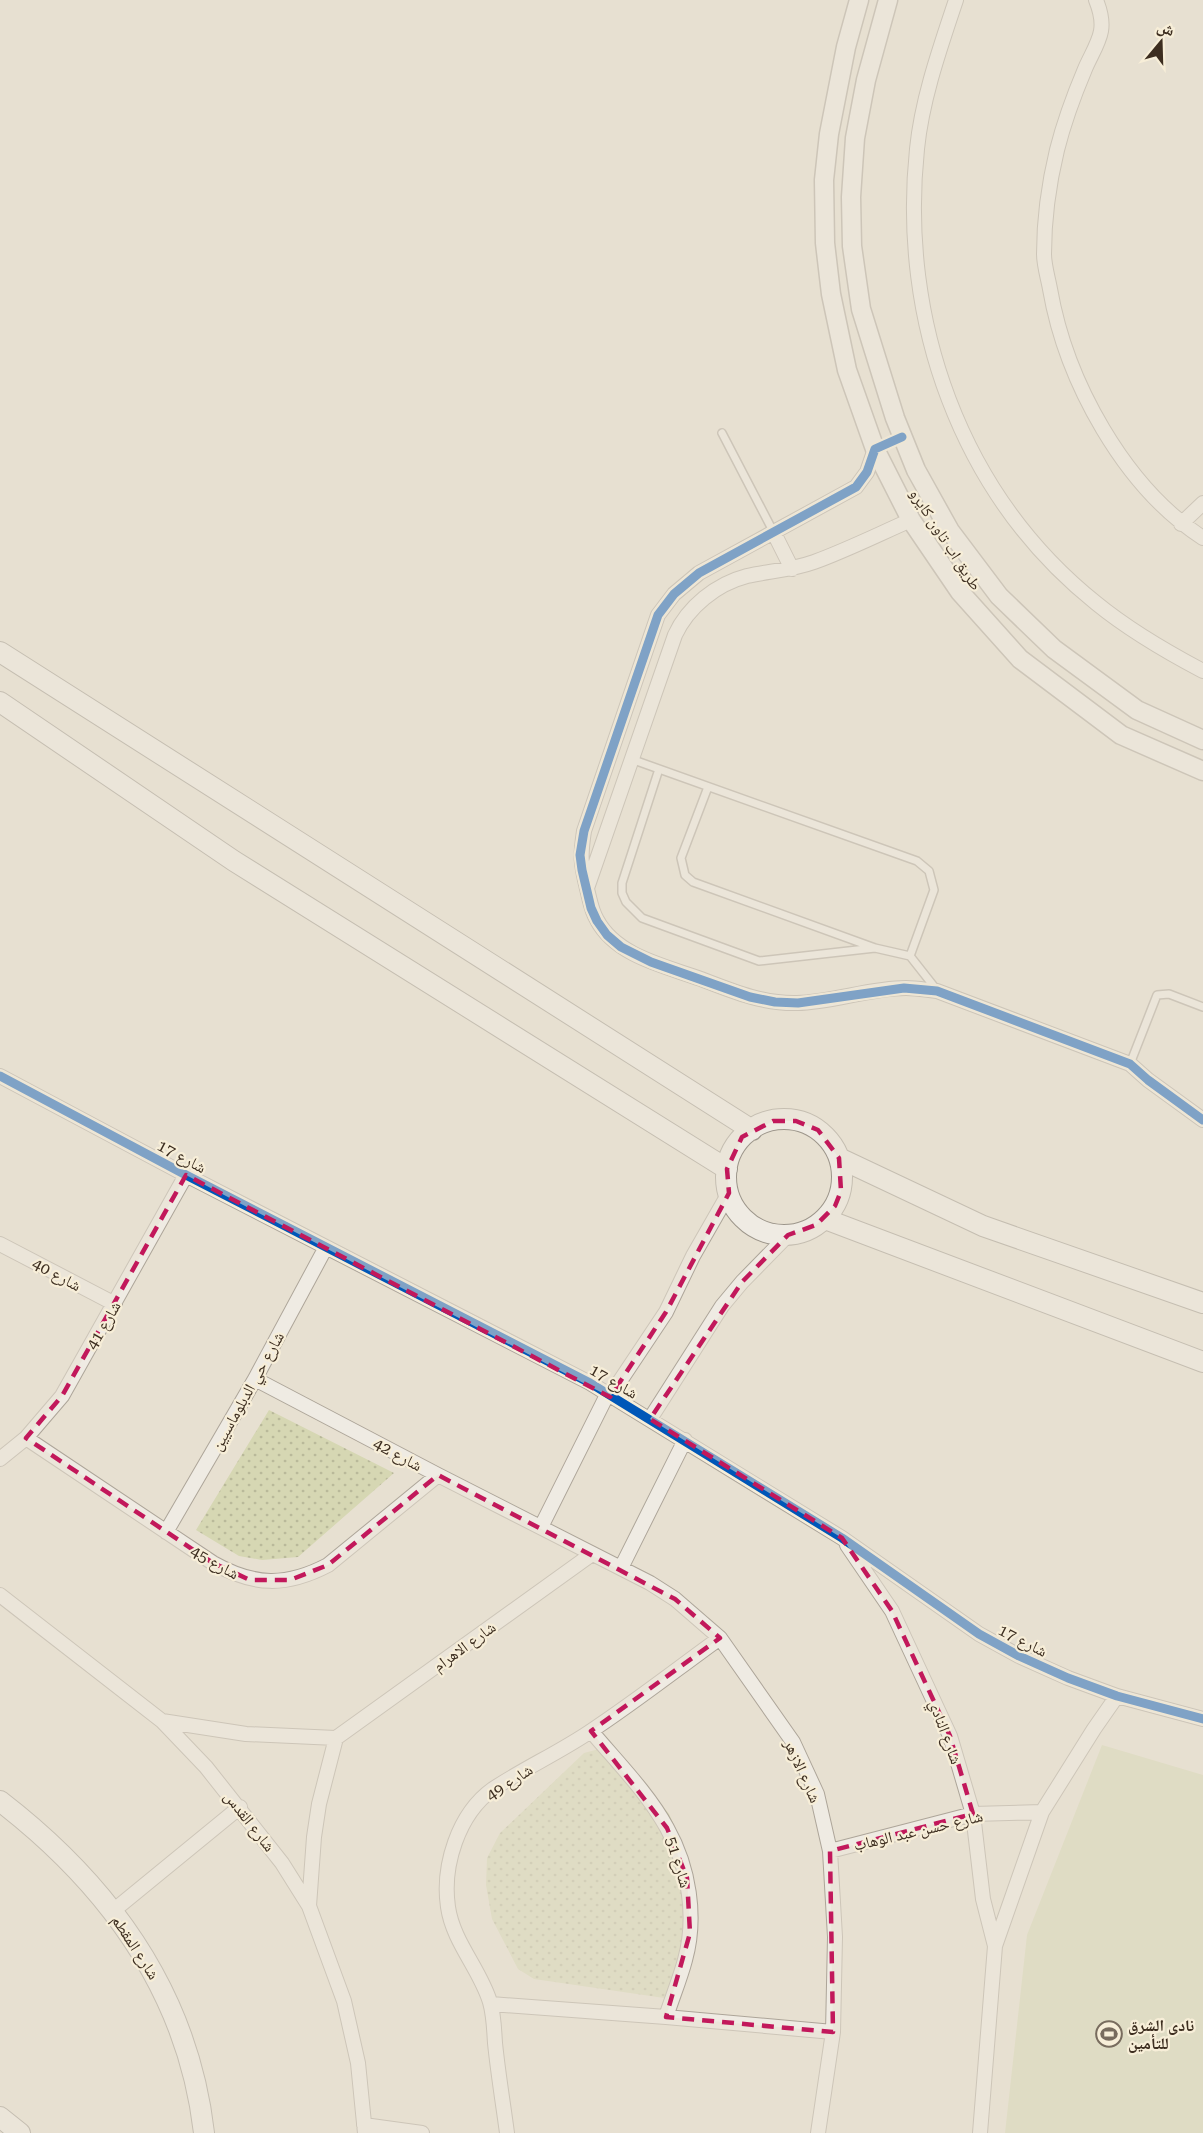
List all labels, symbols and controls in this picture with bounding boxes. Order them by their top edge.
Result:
north arrow [1131,12,1191,72]
text: ش [1155,17,1177,40]
street label: طريق اب تاون كايرو [905,485,986,594]
street label: شارع 17 [154,1136,209,1178]
street label: شارع 40 [29,1254,84,1296]
street label: شارع 41 [82,1298,126,1353]
street label: شارع حي الدبلوماسيين [207,1328,291,1456]
street label: شارع 17 [586,1360,641,1404]
street label: شارع 42 [370,1434,425,1476]
street label: شارع 45 [187,1541,242,1584]
street label: شارع الاهرام [429,1617,500,1676]
street label: شارع 17 [995,1620,1050,1662]
street label: شارع النادي [922,1697,966,1768]
street label: شارع الازهر [779,1736,825,1806]
street label: شارع 49 [482,1760,537,1806]
street label: شارع القدس [219,1787,279,1856]
street label: شارع حسن عبد الوهاب [852,1806,985,1856]
street label: شارع 51 [661,1834,695,1890]
street label: شارع المقطم [107,1911,163,1984]
place label: نادى الشرق للتأمين [1128,2016,1194,2053]
sports icon: نادى الشرق للتأمين [1094,2019,1124,2049]

